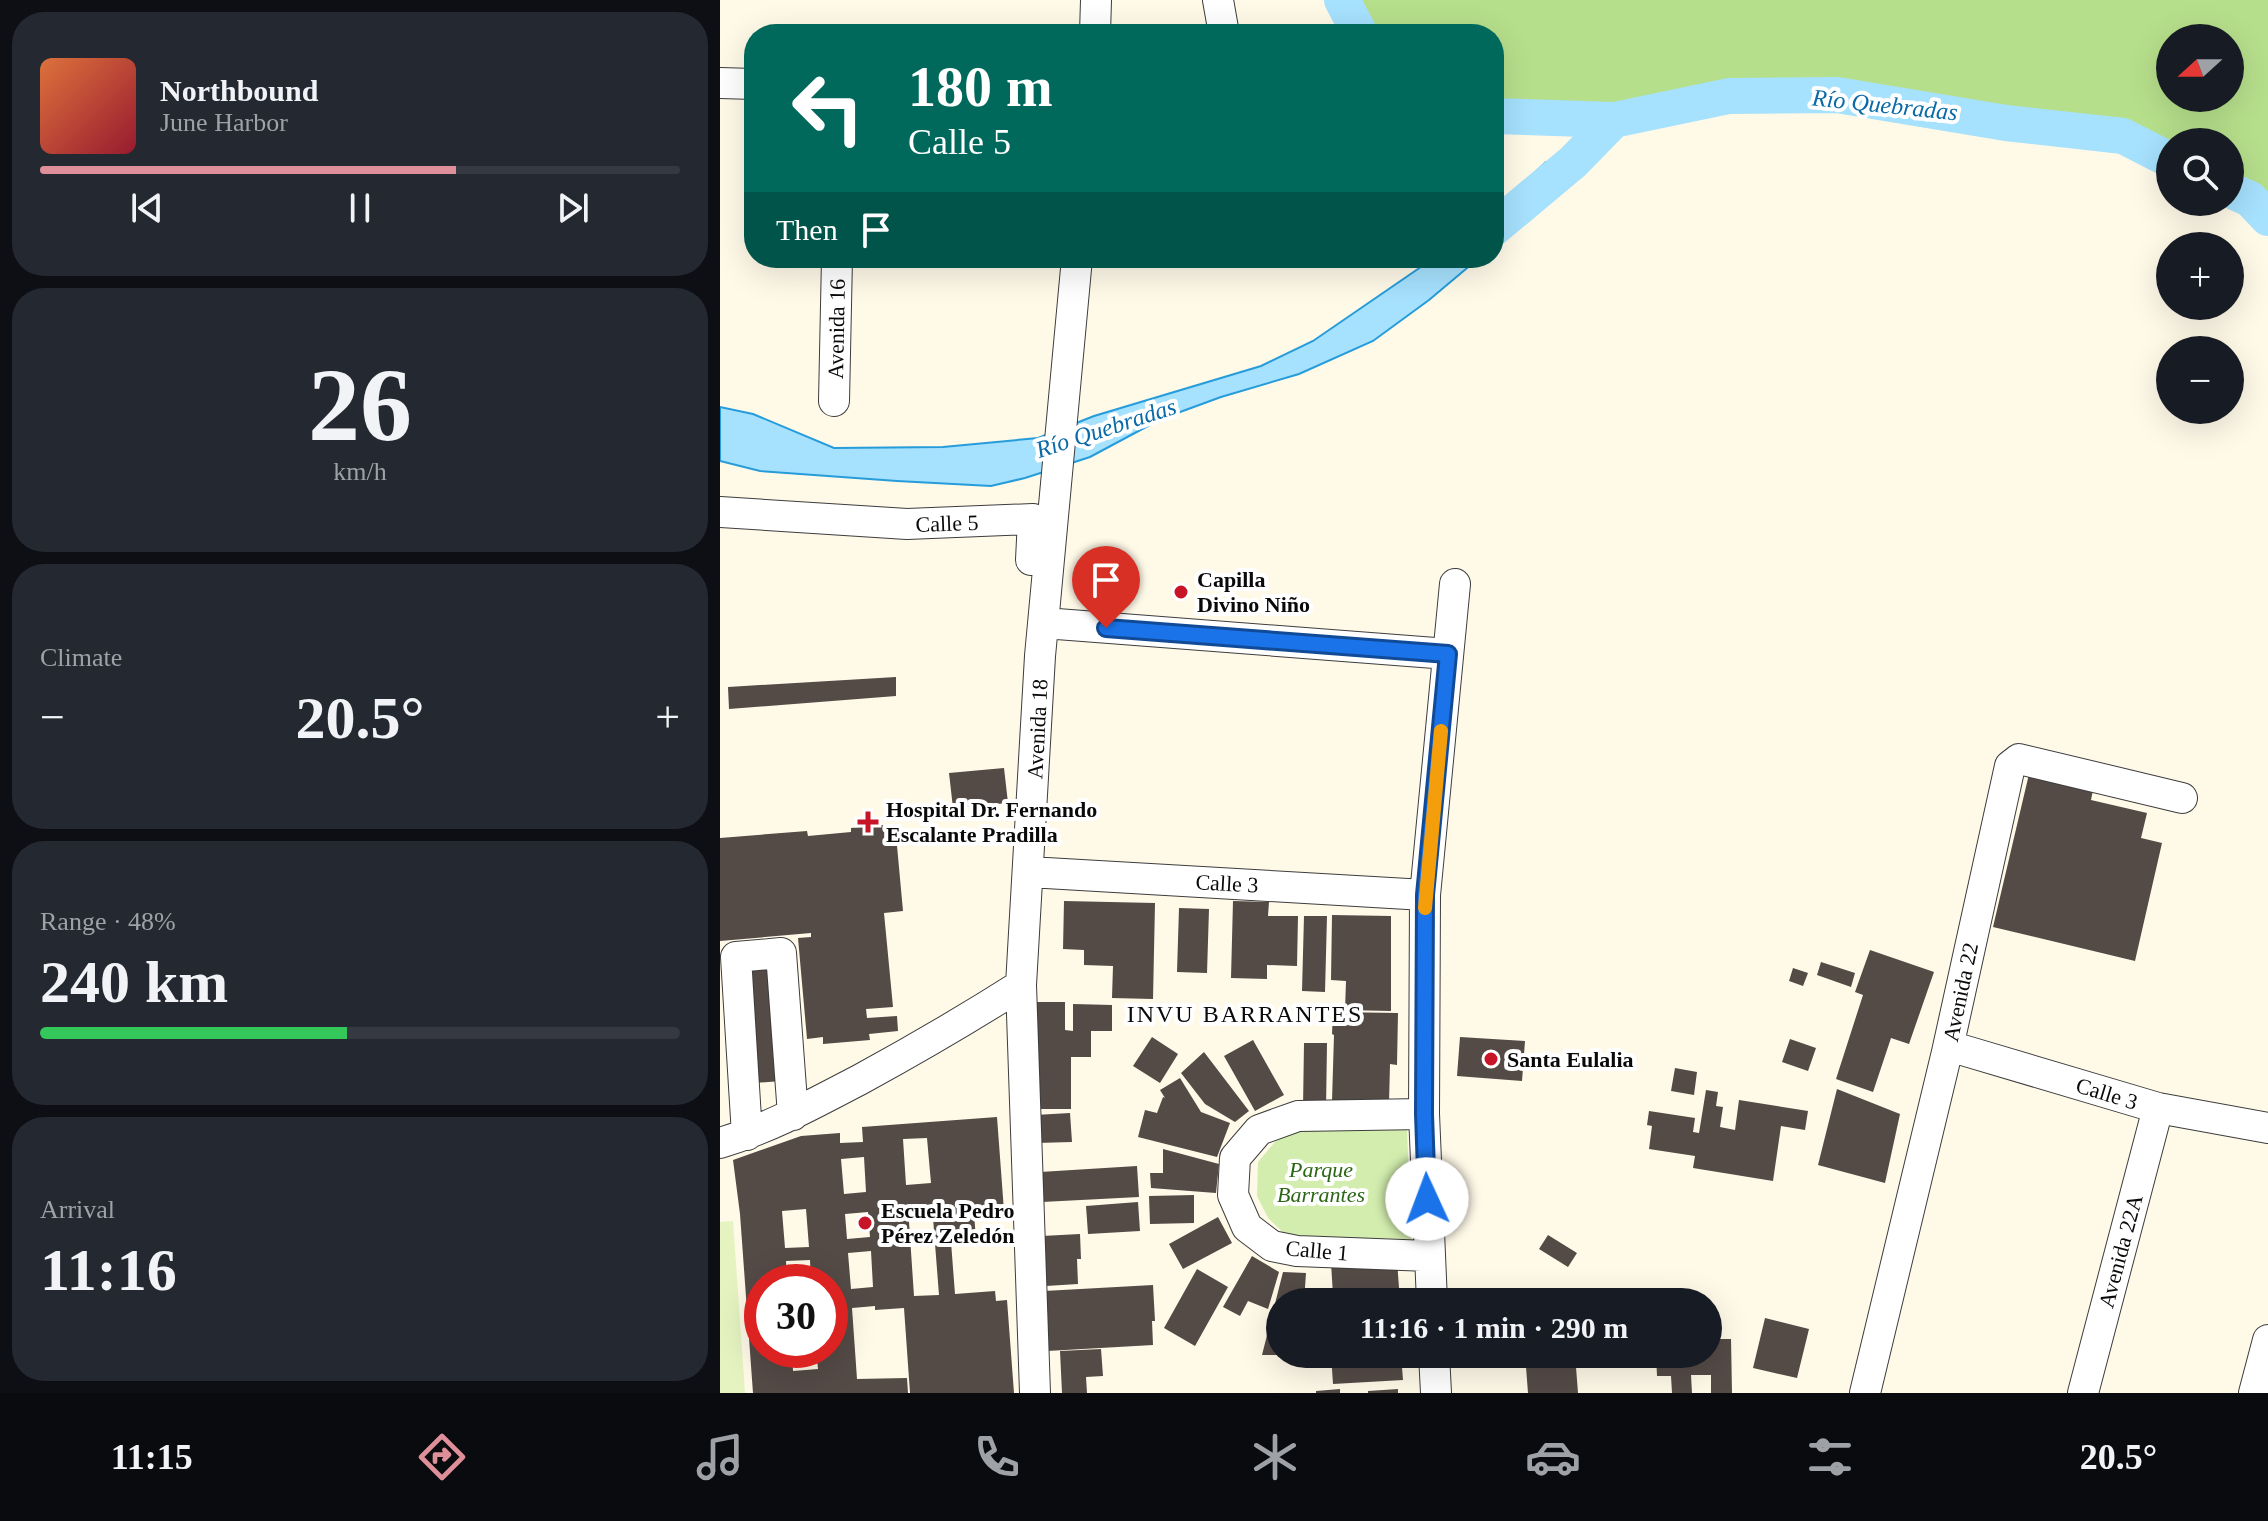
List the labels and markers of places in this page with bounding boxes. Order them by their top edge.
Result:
pin [1072,546,1140,628]
place label: Capilla Divino Niño [1197,567,1310,617]
marker: Capilla Divino Niño [1172,583,1190,601]
place label: Hospital Dr. Fernando Escalante Pradilla [886,797,1097,847]
marker: Hospital Dr. Fernando Escalante Pradilla [857,811,879,833]
place label: Santa Eulalia [1507,1047,1634,1072]
marker: Santa Eulalia [1482,1050,1500,1068]
place label: Escuela Pedro Pérez Zeledón [881,1198,1014,1248]
marker: Escuela Pedro Pérez Zeledón [856,1214,874,1232]

